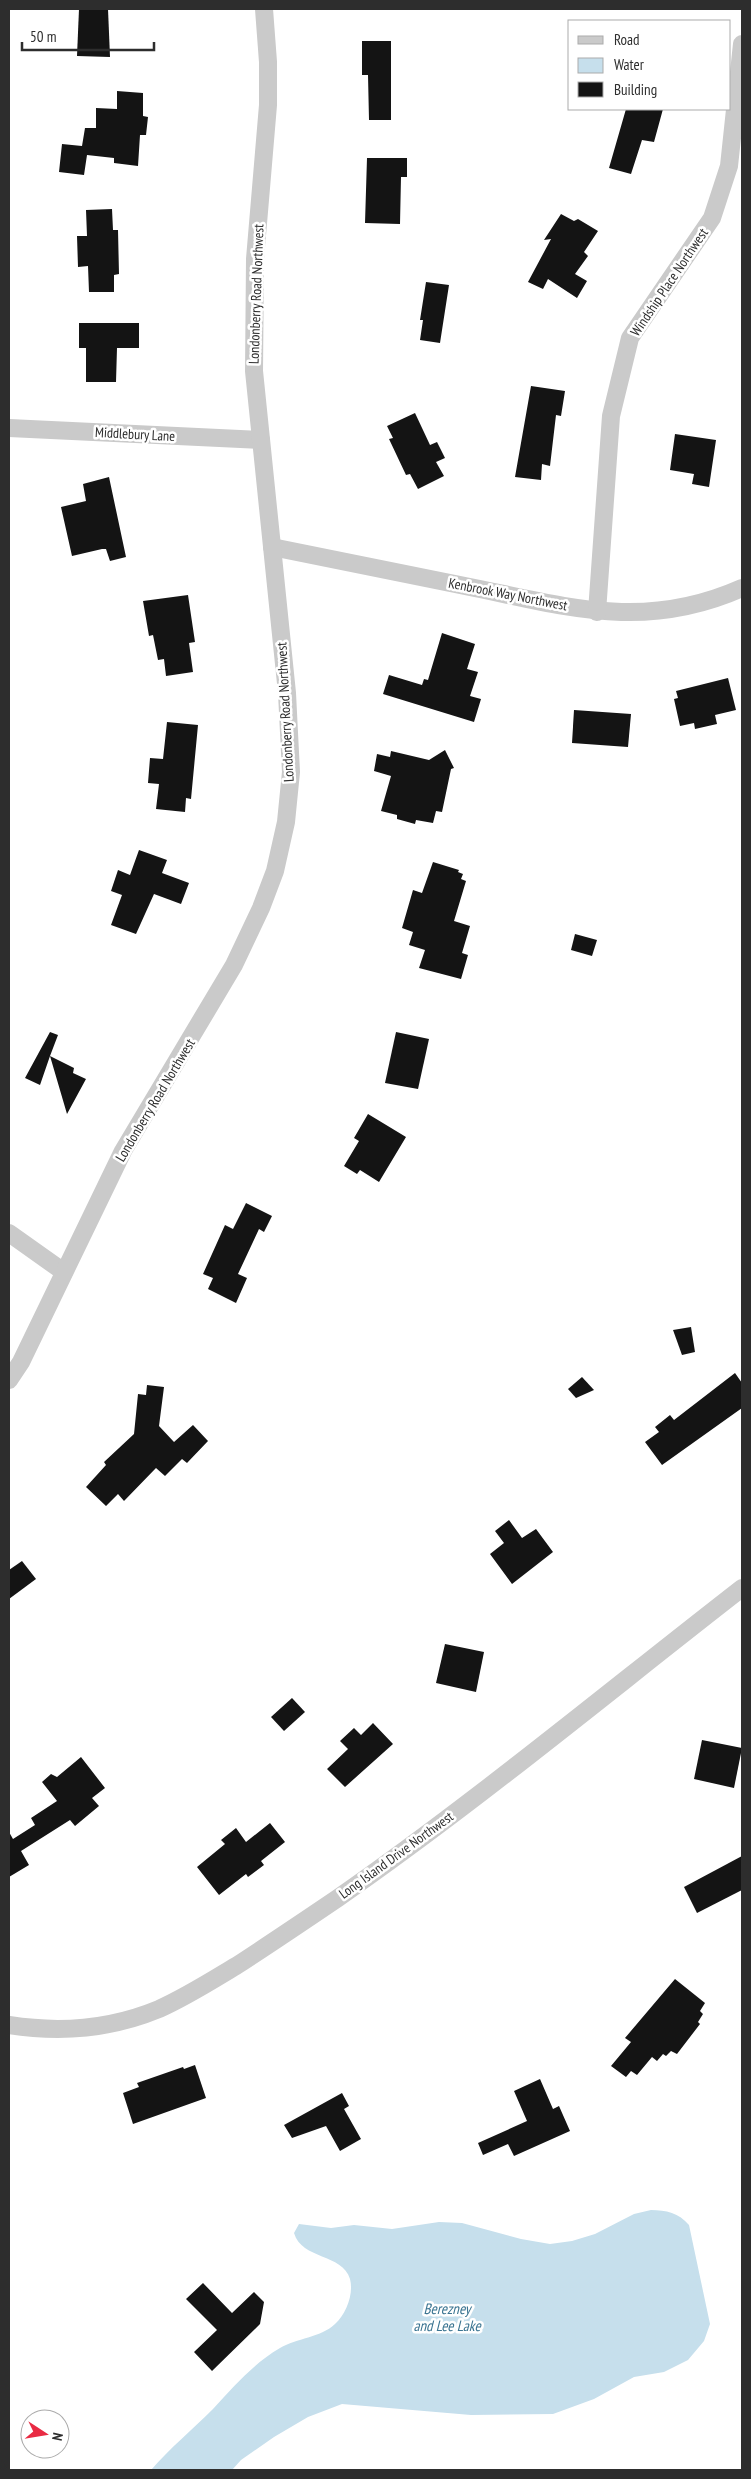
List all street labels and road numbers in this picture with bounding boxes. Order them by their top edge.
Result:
street label: Londonberry Road Northwest [245,224,267,364]
street label: Windship Place Northwest [626,224,712,340]
street label: Middlebury Lane [95,423,176,445]
street label: Kenbrook Way Northwest [447,574,569,614]
street label: Londonberry Road Northwest [272,641,298,782]
street label: Londonberry Road Northwest [111,1035,199,1165]
street label: Long Island Drive Northwest [335,1807,457,1903]

